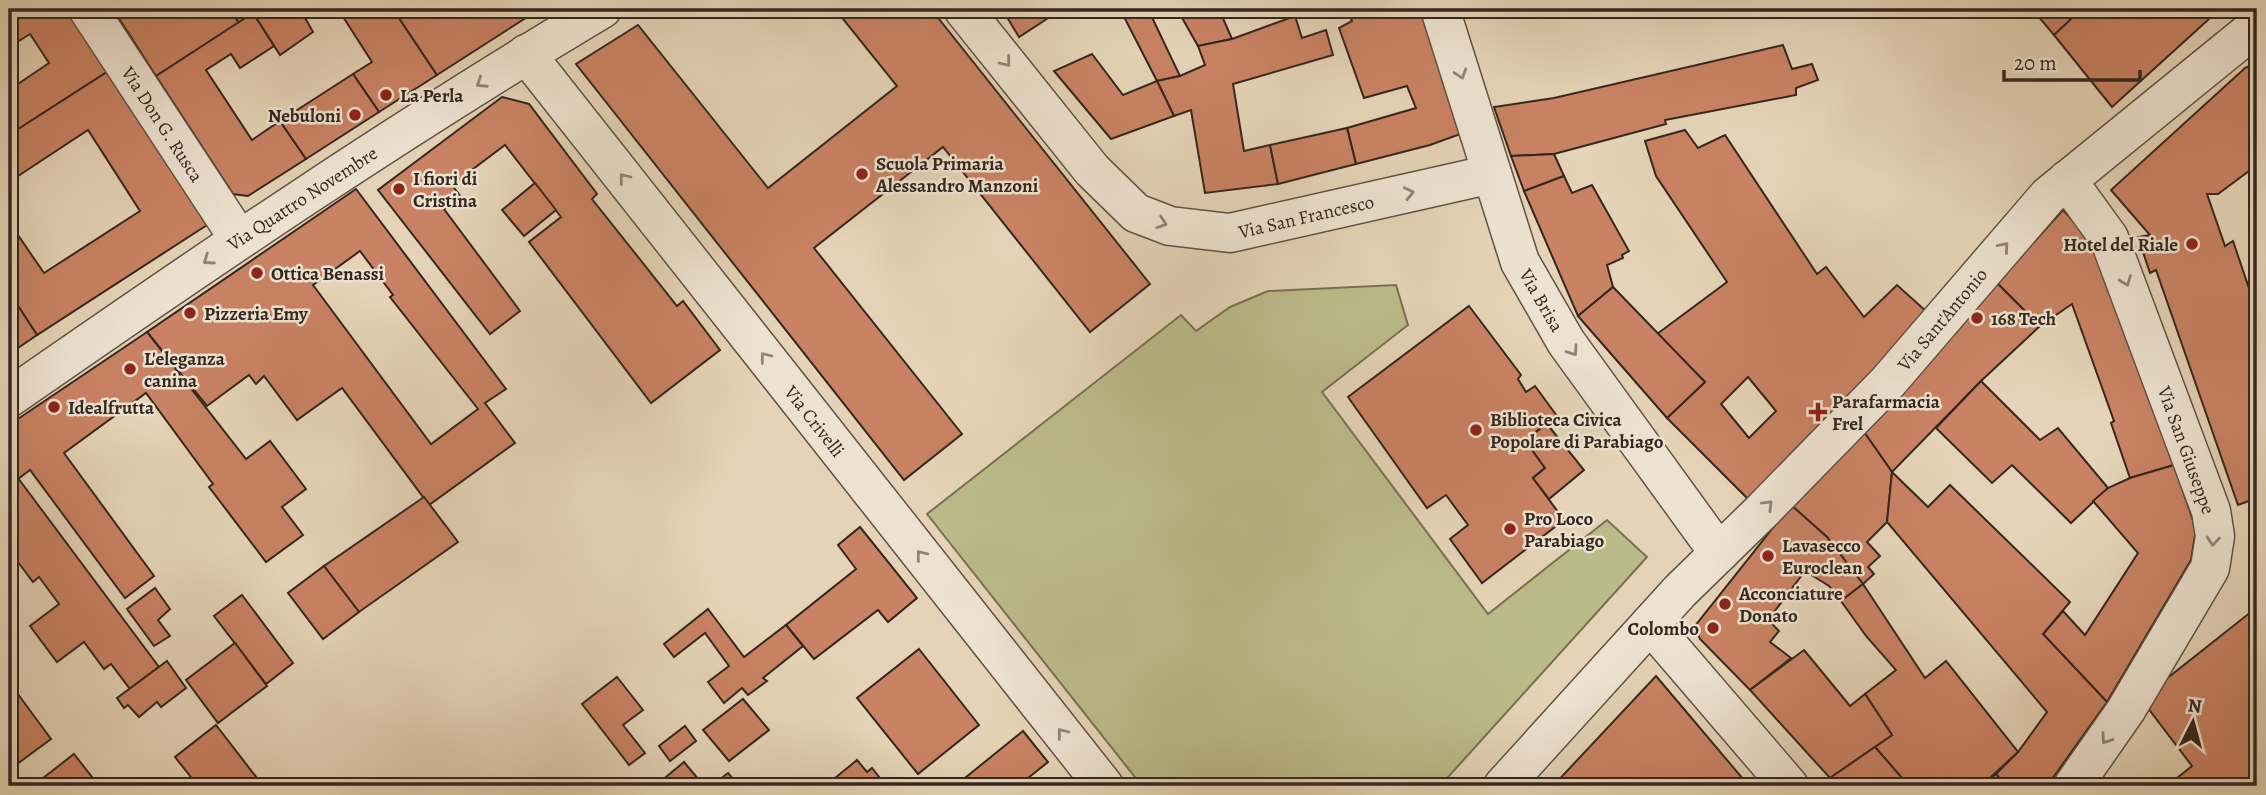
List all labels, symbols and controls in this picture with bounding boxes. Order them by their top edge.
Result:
scale bar [2004,38,2140,82]
text: 20 m [2014,49,2057,77]
one-way arrow [998,54,1010,67]
street label: Via Don G. Rusca [114,61,209,188]
one-way arrow [1452,68,1467,80]
one-way arrow [476,74,489,87]
place label: La Perla [400,83,464,109]
marker: La Perla [378,87,394,103]
place label: Nebuloni [268,103,341,129]
marker: Nebuloni [347,107,363,123]
street label: Via Quattro Novembre [222,140,383,258]
place label: Scuola Primaria Alessandro Manzoni [875,151,1039,199]
place label: I fiori di Cristina [413,166,478,214]
marker: Scuola Primaria Alessandro Manzoni [854,166,870,182]
one-way arrow [619,173,632,186]
marker: I fiori di Cristina [391,181,407,197]
one-way arrow [1403,187,1415,201]
street label: Via San Francesco [1235,189,1377,245]
one-way arrow [1156,215,1168,229]
place label: Hotel del Riale [2063,232,2178,258]
marker: Hotel del Riale [2184,236,2200,252]
one-way arrow [1996,242,2008,255]
one-way arrow [203,252,216,264]
place label: Ottica Benassi [271,261,384,287]
street label: Via Sant'Antonio [1891,262,1994,378]
street label: Via Brisa [1512,263,1570,337]
marker: Ottica Benassi [249,265,265,281]
one-way arrow [2117,274,2131,286]
place label: Pizzeria Emy [204,301,309,327]
marker: Pizzeria Emy [182,305,198,321]
place label: 168 Tech [1991,306,2056,332]
marker: 168 Tech [1969,310,1985,326]
one-way arrow [1565,343,1577,356]
place label: L'eleganza canina [144,346,226,394]
one-way arrow [760,352,773,364]
marker: L'eleganza canina [122,361,138,377]
street label: Via Crivelli [777,380,850,463]
street label: Via San Giuseppe [2151,382,2221,518]
place label: Parafarmacia Frel [1832,389,1941,437]
place label: Idealfrutta [68,395,155,421]
marker: Idealfrutta [46,399,62,415]
marker: Parafarmacia Frel [1810,404,1826,420]
place label: Biblioteca Civica Popolare di Parabiago [1490,407,1664,455]
marker: Biblioteca Civica Popolare di Parabiago [1468,422,1484,438]
one-way arrow [1760,500,1773,513]
place label: Pro Loco Parabiago [1524,506,1605,554]
marker: Pro Loco Parabiago [1502,521,1518,537]
place label: Lavasecco Euroclean [1782,533,1863,581]
one-way arrow [2206,536,2221,547]
marker: Lavasecco Euroclean [1760,548,1776,564]
one-way arrow [916,550,929,562]
place label: Acconciature Donato [1738,581,1843,629]
marker: Acconciature Donato [1717,596,1733,612]
place label: Colombo [1628,616,1699,642]
marker: Colombo [1705,620,1721,636]
north arrow [2158,686,2228,756]
text: N [2186,692,2203,720]
one-way arrow [1058,728,1070,741]
one-way arrow [2102,731,2114,744]

